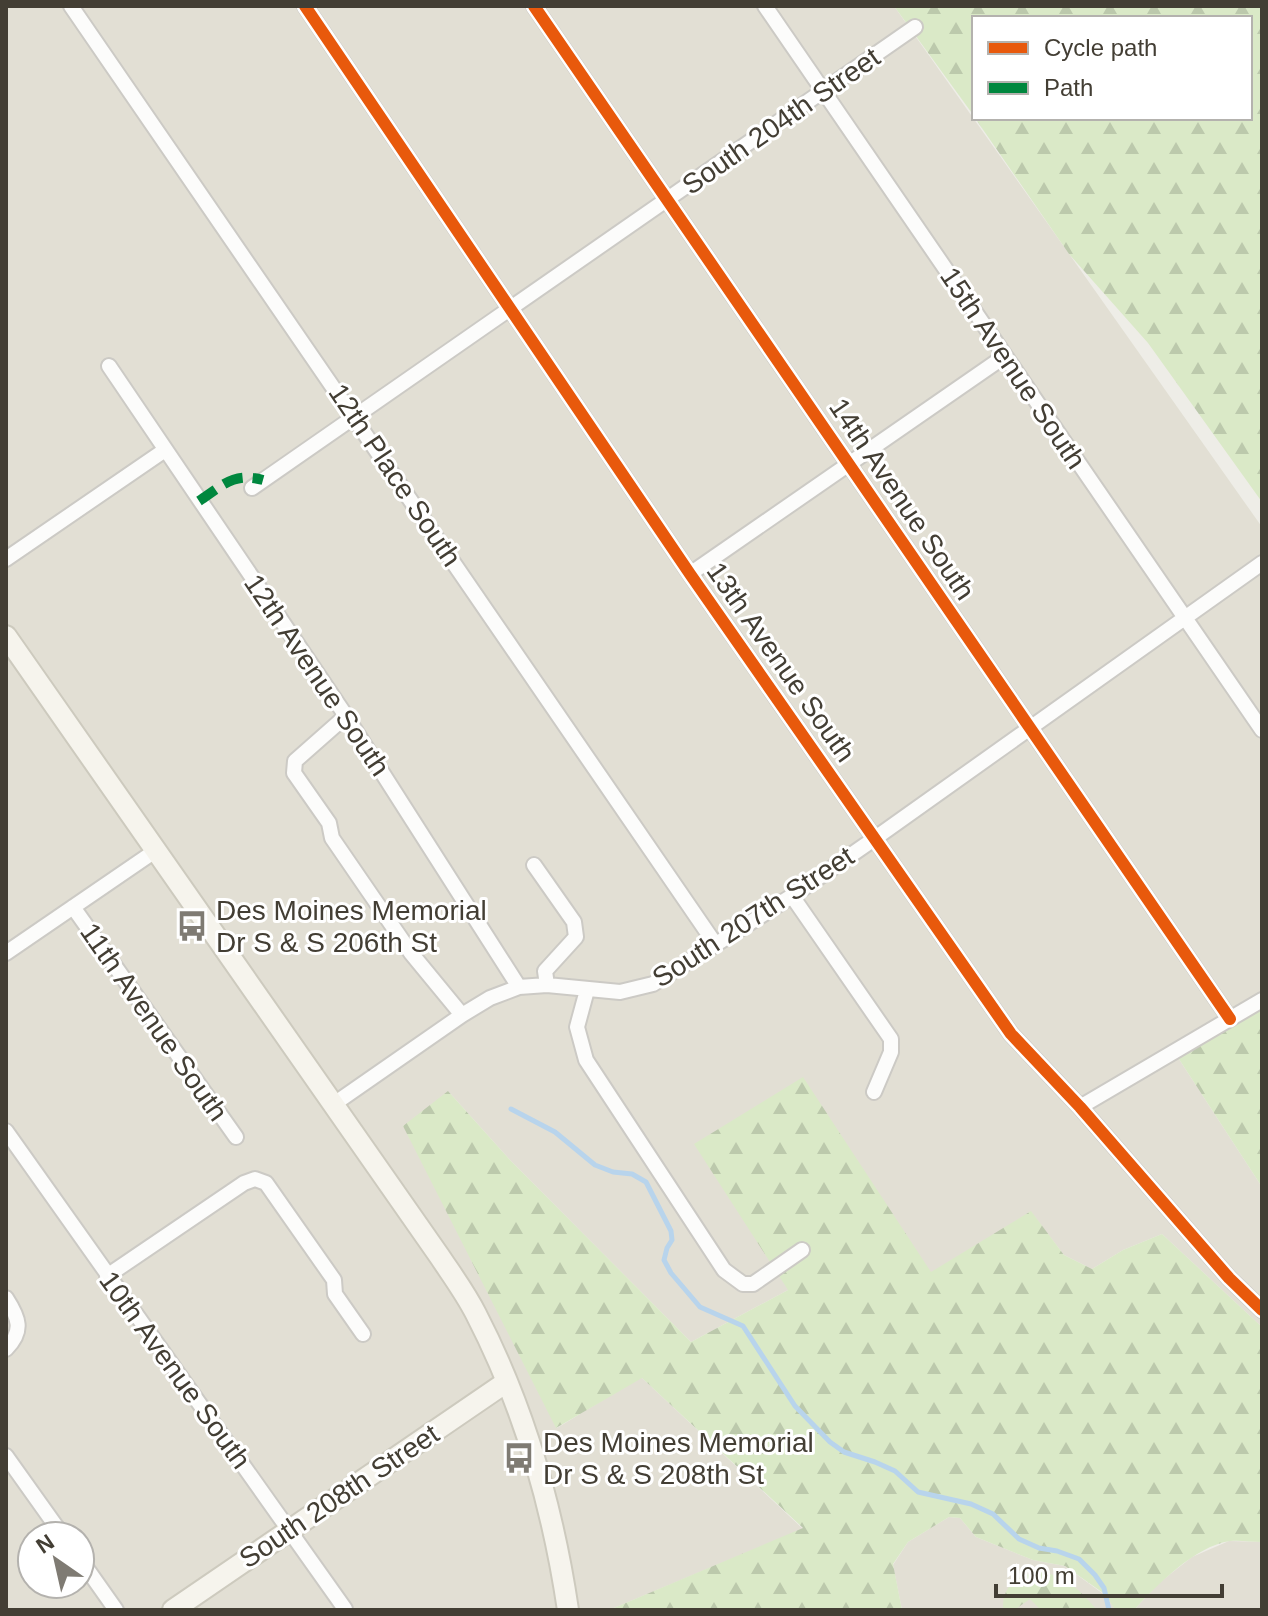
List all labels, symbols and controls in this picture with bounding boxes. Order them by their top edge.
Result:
legend [972,16,1252,120]
text: Cycle path [1044,34,1157,61]
street label: South 204th Street [676,41,886,201]
text: Path [1044,74,1093,101]
street label: 15th Avenue South [934,261,1092,475]
street label: 12th Place South [323,378,467,572]
street label: 14th Avenue South [823,392,981,606]
street label: 13th Avenue South [701,556,861,768]
street label: 12th Avenue South [238,568,396,782]
street label: South 207th Street [647,840,860,994]
place label: Des Moines Memorial Dr S & S 206th St [216,895,487,958]
bus stop icon: Des Moines Memorial Dr S & S 206th St [175,909,209,943]
street label: 11th Avenue South [74,917,234,1127]
street label: 10th Avenue South [93,1265,257,1475]
street label: South 208th Street [234,1418,445,1574]
place label: Des Moines Memorial Dr S & S 208th St [543,1427,814,1490]
bus stop icon: Des Moines Memorial Dr S & S 208th St [502,1441,536,1475]
north arrow [16,1520,96,1600]
text: N [32,1529,59,1559]
scale bar [996,1548,1222,1598]
text: 100 m [1008,1562,1075,1589]

